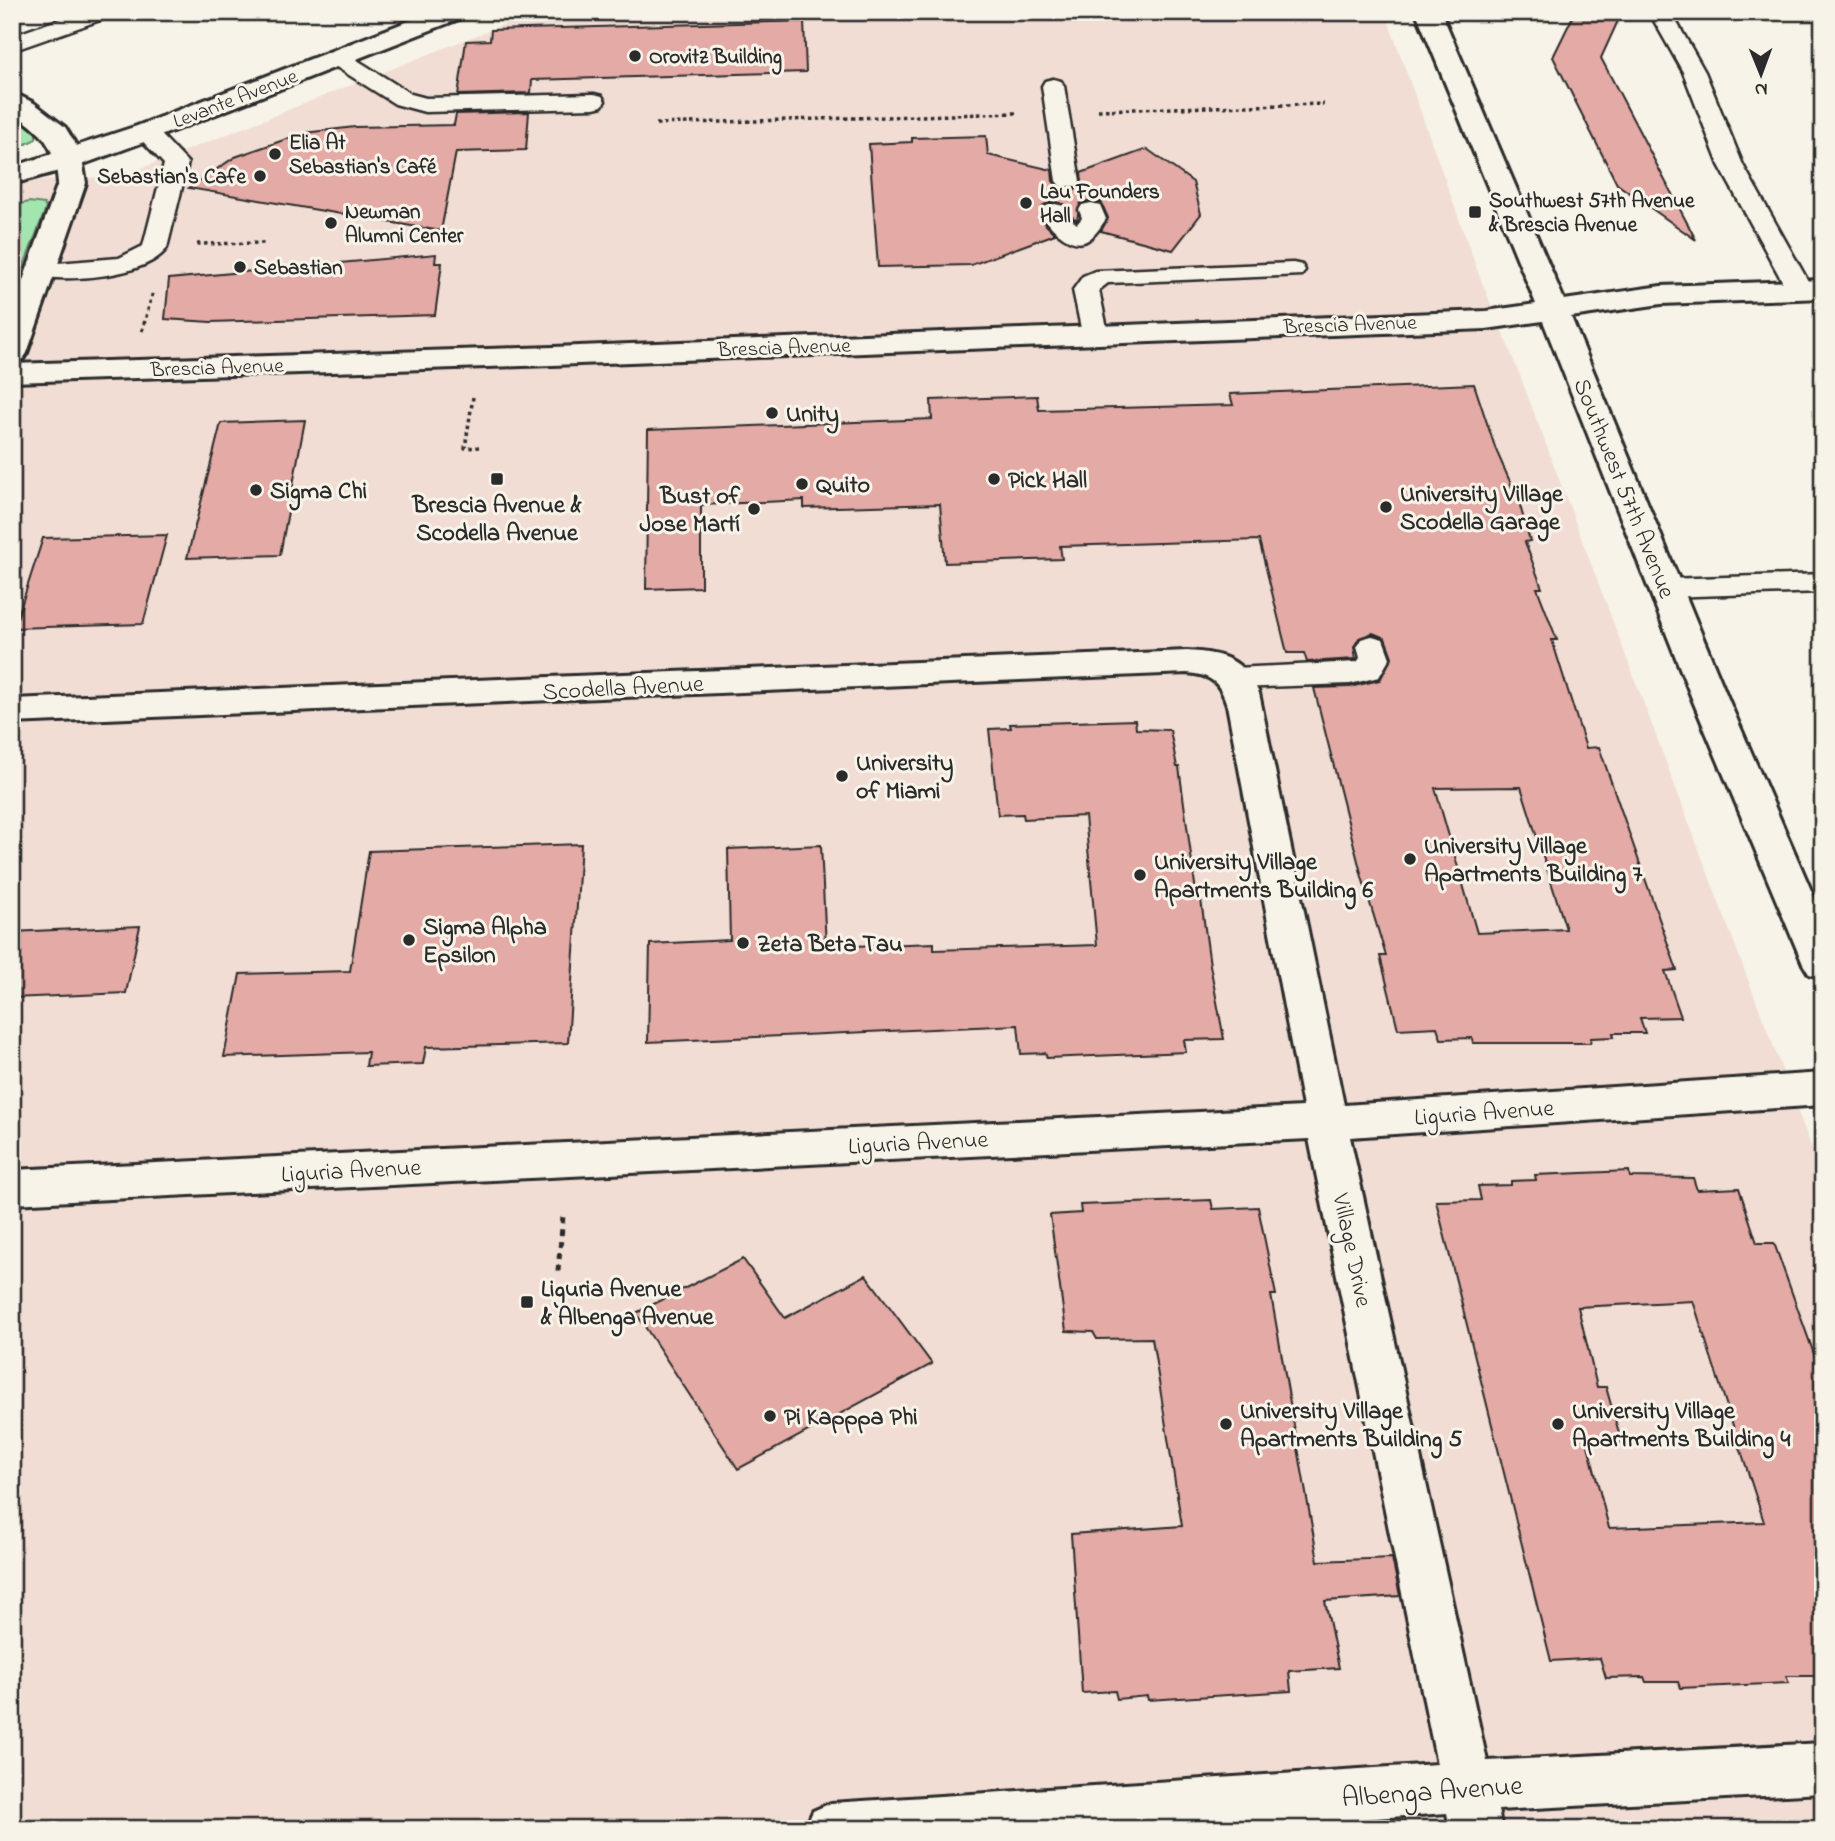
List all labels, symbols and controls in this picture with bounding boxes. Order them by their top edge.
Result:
north arrow [1727,38,1797,108]
place label: Orovitz Building [649,43,782,75]
marker: Orovitz Building [627,48,643,64]
street label: Levante Avenue [169,62,303,137]
text: N [1754,75,1768,102]
place label: Elia At Sebastian's Café [289,129,437,183]
marker: Elia At Sebastian's Café [267,146,283,162]
place label: Sebastian's Cafe [97,163,247,193]
marker: Sebastian's Cafe [252,168,268,184]
place label: Lau Founders Hall [1040,178,1160,232]
place label: Southwest 57th Avenue & Brescia Avenue [1488,187,1695,241]
marker: Lau Founders Hall [1018,195,1034,211]
place label: Newman Alumni Center [345,198,464,252]
marker: Southwest 57th Avenue & Brescia Avenue [1467,204,1483,220]
marker: Newman Alumni Center [323,215,339,231]
place label: Sebastian [254,254,343,284]
marker: Sebastian [232,259,248,275]
street label: Brescia Avenue [1282,309,1418,343]
street label: Brescia Avenue [716,332,852,366]
street label: Brescia Avenue [149,352,285,386]
street label: Southwest 57th Avenue [1563,374,1683,604]
place label: Unity [786,398,839,434]
marker: Unity [764,405,780,421]
place label: Pick Hall [1008,464,1087,499]
place label: Quito [816,469,870,504]
marker: Brescia Avenue & Scodella Avenue [489,471,505,487]
marker: Pick Hall [986,471,1002,487]
place label: Sigma Chi [270,475,367,511]
marker: Quito [794,476,810,492]
place label: University Village Scodella Garage [1400,478,1564,542]
place label: Bust of Jose Martí [639,480,741,543]
marker: Sigma Chi [248,482,264,498]
place label: Brescia Avenue & Scodella Avenue [411,489,582,552]
marker: University Village Scodella Garage [1378,499,1394,515]
marker: Bust of Jose Martí [746,501,762,517]
street label: Scodella Avenue [542,668,705,711]
place label: University of Miami [856,747,953,810]
marker: University of Miami [834,768,850,784]
place label: University Village Apartments Building 7 [1424,830,1643,894]
place label: University Village Apartments Building 6 [1154,846,1373,910]
marker: University Village Apartments Building 7 [1402,851,1418,867]
marker: University Village Apartments Building 6 [1132,867,1148,883]
place label: Sigma Alpha Epsilon [423,911,547,974]
place label: Zeta Beta Tau [757,928,903,963]
marker: Sigma Alpha Epsilon [401,932,417,948]
marker: Zeta Beta Tau [735,935,751,951]
street label: Liguria Avenue [1413,1092,1556,1137]
street label: Liguria Avenue [847,1123,989,1166]
street label: Liguria Avenue [280,1151,422,1194]
street label: Village Drive [1321,1189,1380,1311]
place label: Liguria Avenue & Albenga Avenue [540,1273,715,1337]
marker: Liguria Avenue & Albenga Avenue [519,1294,535,1310]
place label: University Village Apartments Building 5 [1240,1395,1462,1459]
place label: University Village Apartments Building 4 [1572,1395,1790,1459]
place label: Pi Kapppa Phi [784,1401,918,1436]
marker: Pi Kapppa Phi [762,1408,778,1424]
marker: University Village Apartments Building 5 [1218,1416,1234,1432]
marker: University Village Apartments Building 4 [1550,1416,1566,1432]
street label: Albenga Avenue [1340,1767,1525,1820]

